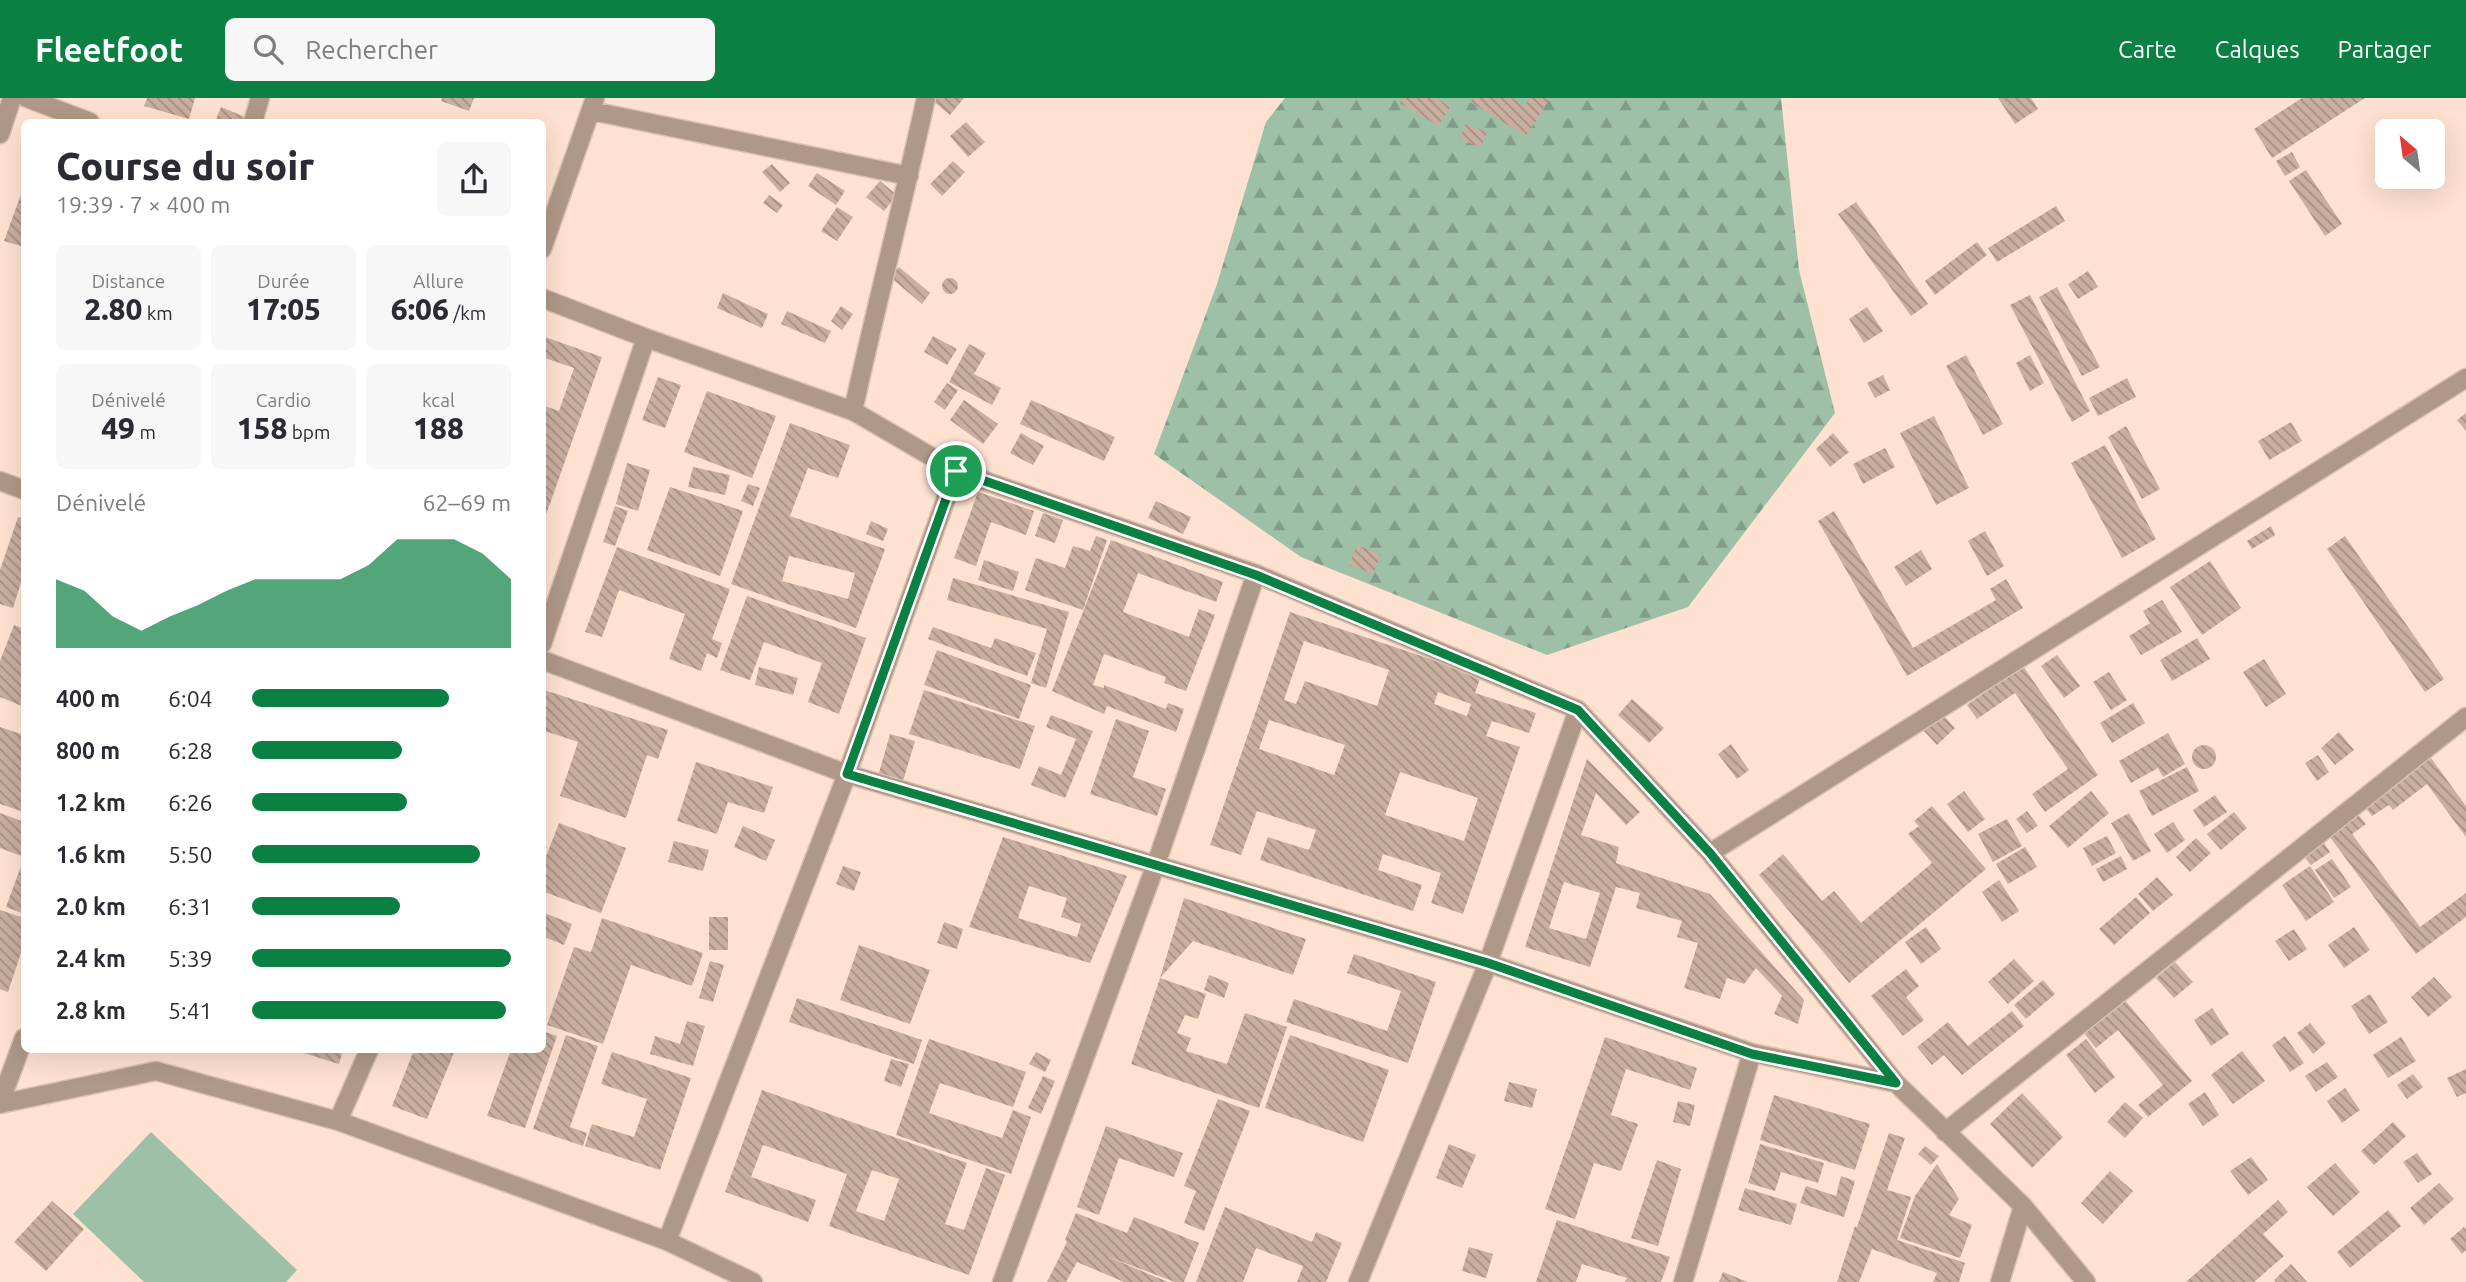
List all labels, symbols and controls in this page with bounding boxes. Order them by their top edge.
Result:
search box [225,18,715,81]
icon: search [249,30,287,68]
text: Fleetfoot [35,31,183,68]
text: Rechercher [305,35,438,64]
text: Carte [2118,36,2177,63]
text: Calques [2215,36,2300,63]
text: Partager [2338,36,2431,63]
north arrow [2375,119,2445,189]
map controls [2375,119,2445,189]
button: share [437,142,511,216]
text: Course du soir [56,145,314,187]
text: 19:39 · 7 × 400 m [56,192,230,217]
text: Distance [92,270,165,292]
text: Durée [257,270,310,292]
text: Allure [413,270,464,292]
text: 2.80 [84,292,142,326]
text: 17:05 [246,292,321,326]
text: 6:06 [391,292,449,326]
text: km [142,302,173,324]
text: /km [449,302,486,324]
text: Dénivelé [91,389,166,411]
text: Cardio [256,389,311,411]
text: kcal [422,389,455,411]
text: 49 [101,411,135,445]
text: 158 [237,411,287,445]
text: 188 [413,411,464,445]
text: m [135,421,156,443]
text: bpm [287,421,330,443]
pin [926,441,986,501]
icon: arrive [937,452,975,490]
text: Dénivelé [56,490,146,515]
text: 62–69 m [423,490,511,515]
text: 400 m [56,686,120,711]
text: 6:04 [168,686,213,711]
text: 800 m [56,738,120,763]
text: 6:28 [168,738,213,763]
text: 1.2 km [56,790,126,815]
text: 6:26 [168,790,213,815]
text: 1.6 km [56,842,126,867]
text: 5:50 [168,842,213,867]
text: 2.0 km [56,894,126,919]
text: 6:31 [168,894,213,919]
text: 2.4 km [56,946,126,971]
text: 5:39 [168,946,213,971]
text: 2.8 km [56,998,126,1023]
text: 5:41 [168,998,213,1023]

